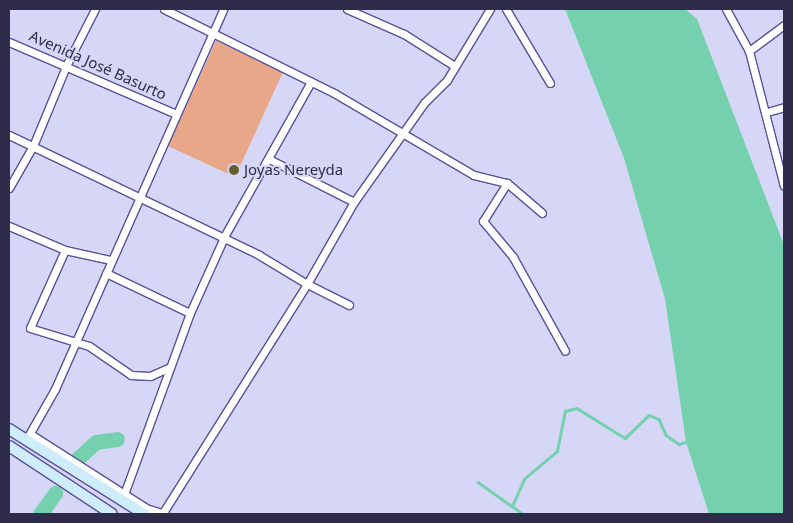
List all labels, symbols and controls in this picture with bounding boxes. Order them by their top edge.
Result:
street label: Avenida José Basurto [27,27,169,103]
place label: Joyas Nereyda [244,161,343,179]
marker: Joyas Nereyda [228,164,240,176]

